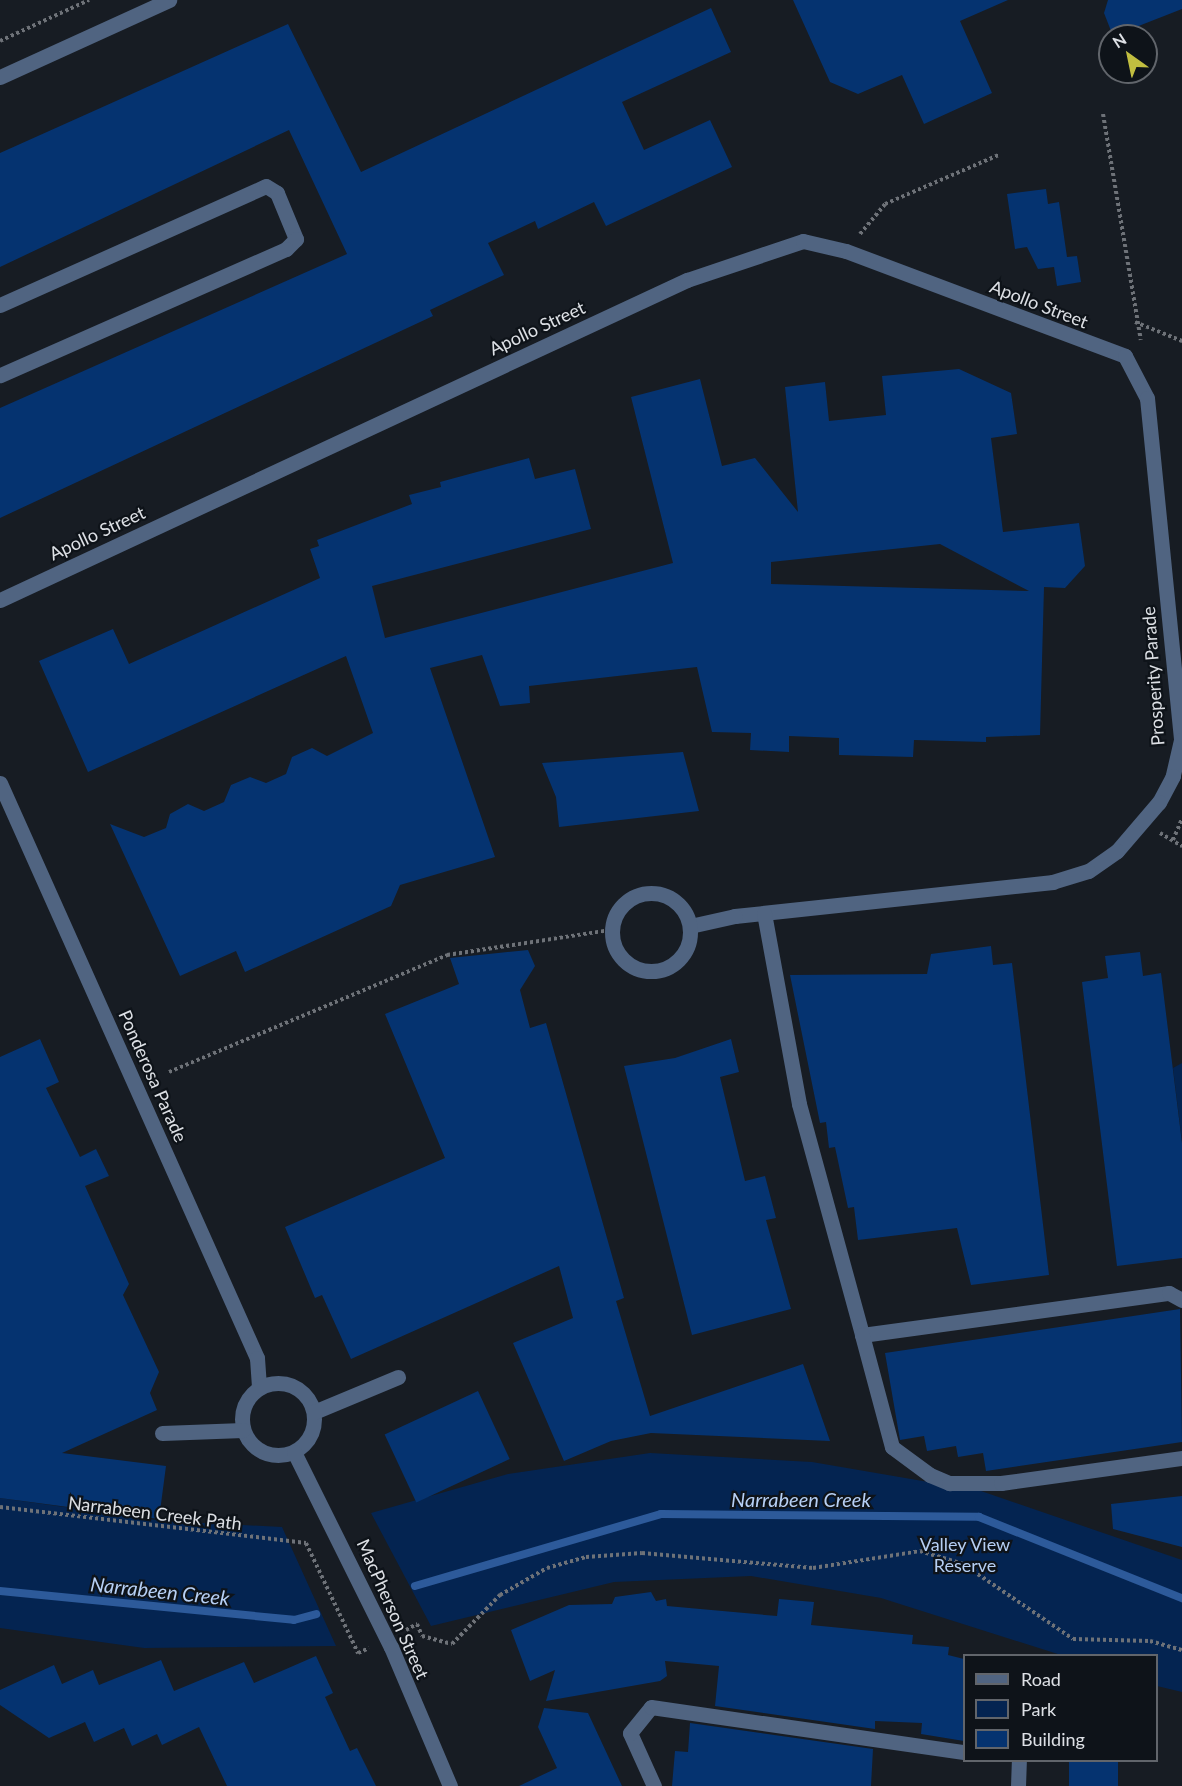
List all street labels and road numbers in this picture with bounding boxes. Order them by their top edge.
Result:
street label: Apollo Street [987,275,1091,333]
street label: Apollo Street [486,296,588,360]
street label: Apollo Street [46,501,148,565]
street label: Prosperity Parade [1137,605,1169,747]
street label: Ponderosa Parade [114,1007,192,1145]
street label: Narrabeen Creek Path [67,1492,243,1534]
street label: MacPherson Street [352,1536,434,1682]

